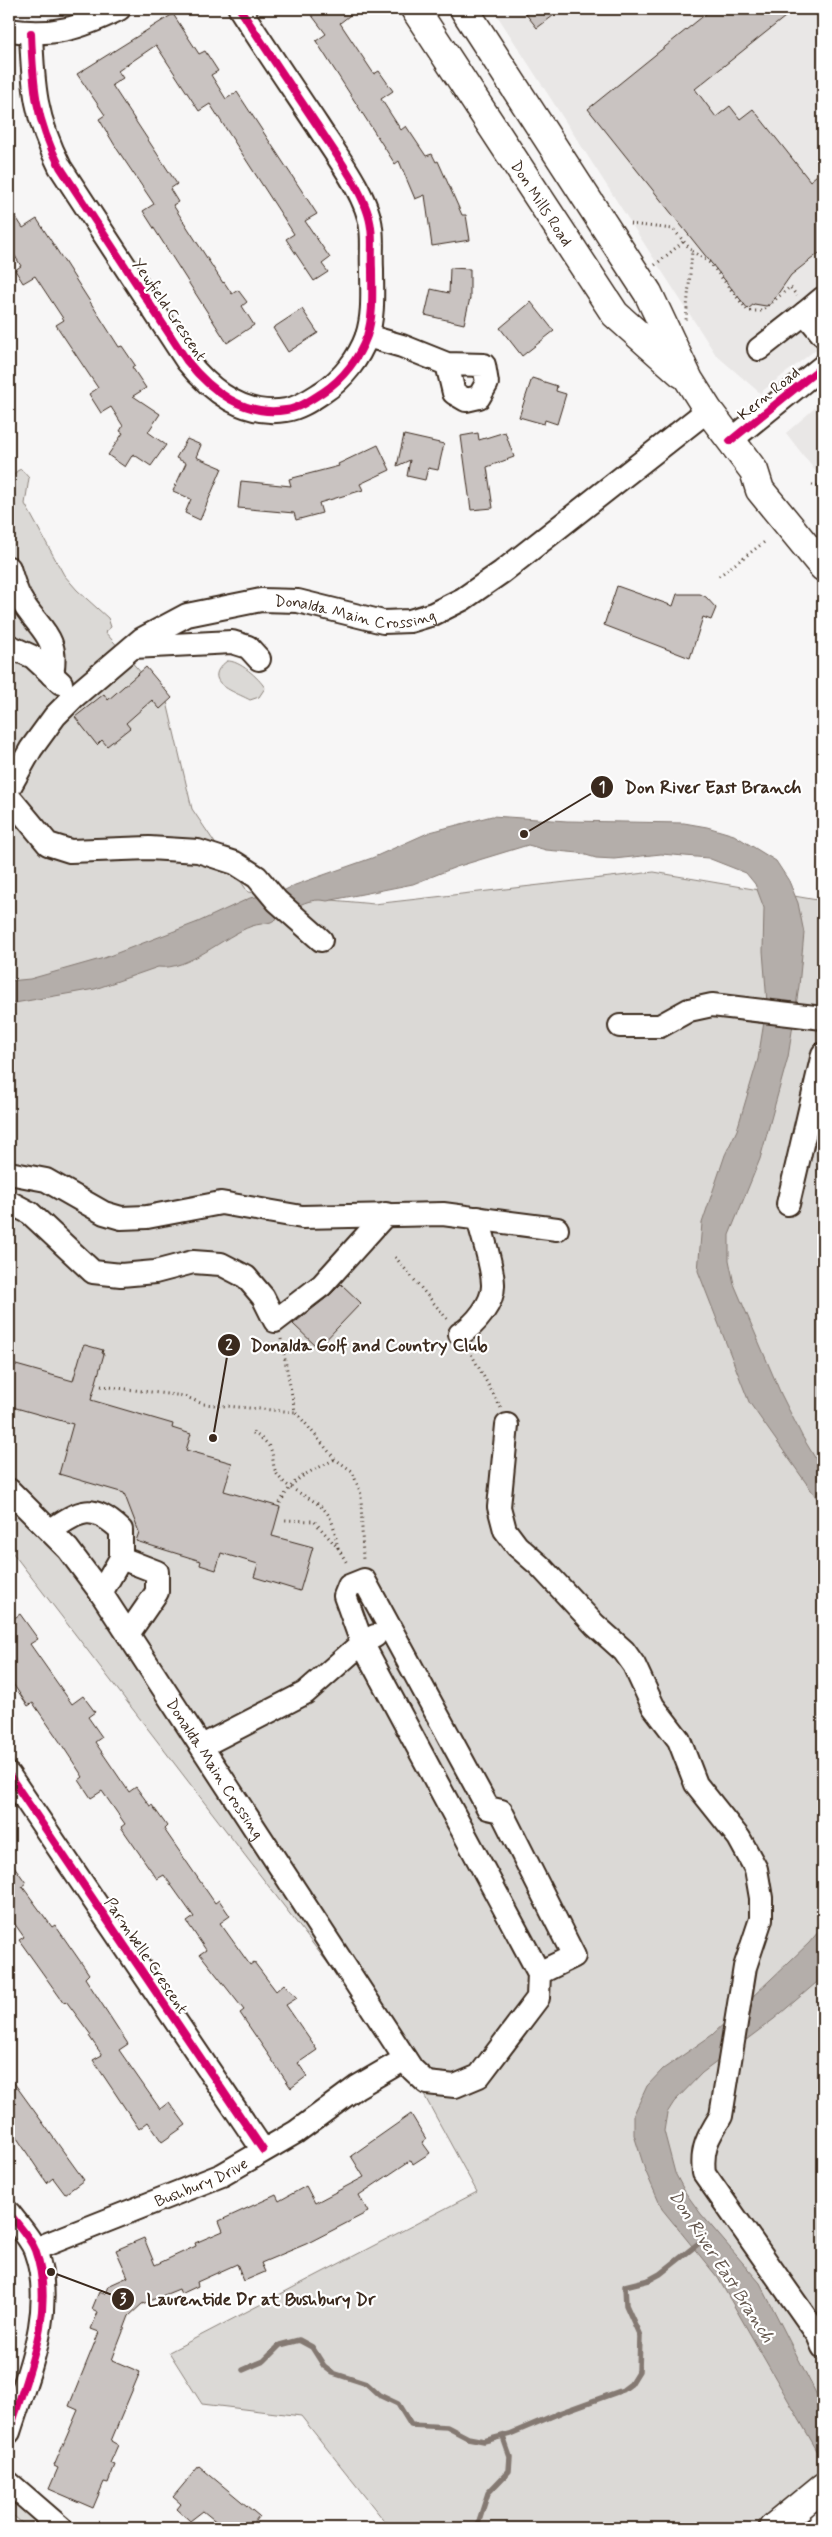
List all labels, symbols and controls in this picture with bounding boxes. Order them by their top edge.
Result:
street label: Don Mills Road [505,157,577,251]
street label: Yewfield Crescent [127,254,211,365]
street label: Kern Road [733,363,804,426]
street label: Donalda Main Crossing [274,591,438,634]
callout: Don River East Branch [589,770,811,803]
text: Don River East Branch [625,776,802,800]
text: 1 [599,778,605,798]
callout: Donalda Golf and Country Club [216,1328,498,1361]
text: Donalda Golf and Country Club [250,1334,488,1358]
text: 2 [225,1336,233,1356]
street label: Donalda Main Crossing [161,1695,268,1844]
street label: Parmbelle Crescent [99,1894,193,2018]
street label: Bushbury Drive [152,2153,252,2213]
water label: Don River East Branch [663,2186,780,2348]
callout: Laurentide Dr at Bushbury Dr [111,2282,386,2315]
text: Laurentide Dr at Bushbury Dr [147,2288,376,2312]
text: 3 [120,2290,127,2310]

